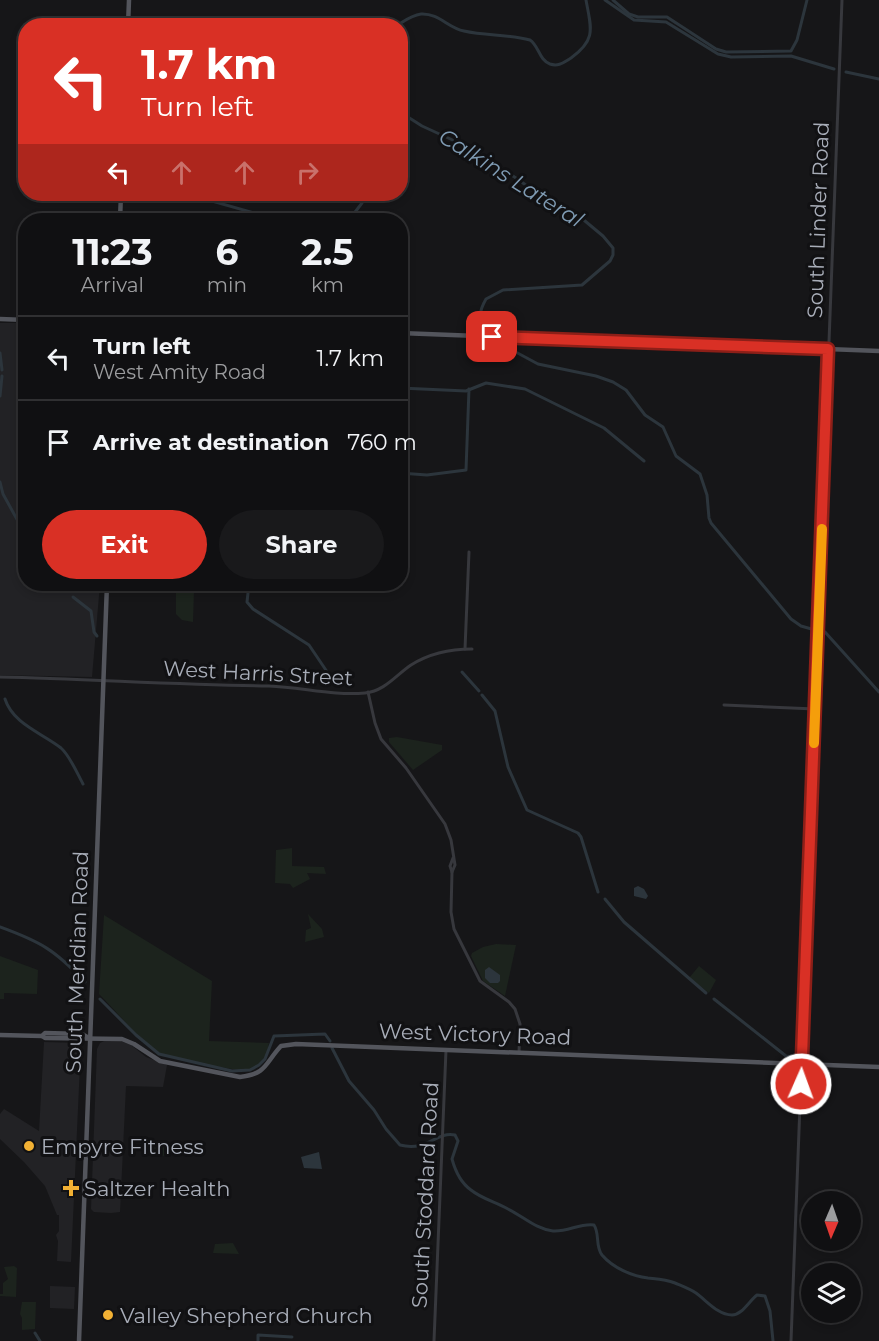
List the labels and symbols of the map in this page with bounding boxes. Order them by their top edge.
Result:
street label: South Linder Road [802,121,834,319]
water label: Calkins Lateral [434,123,588,233]
pin [466,311,517,362]
street label: West Harris Street [162,656,354,690]
street label: South Meridian Road [61,851,93,1073]
street label: West Victory Road [378,1018,572,1050]
position arrow [769,1052,833,1116]
street label: South Stoddard Road [407,1081,443,1309]
place label: Empyre Fitness [41,1134,204,1159]
marker: Empyre Fitness [22,1139,36,1153]
place label: Saltzer Health [84,1176,230,1201]
marker: Saltzer Health [62,1179,80,1197]
north arrow [801,1191,861,1251]
place label: Valley Shepherd Church [120,1303,373,1328]
marker: Valley Shepherd Church [101,1308,115,1322]

